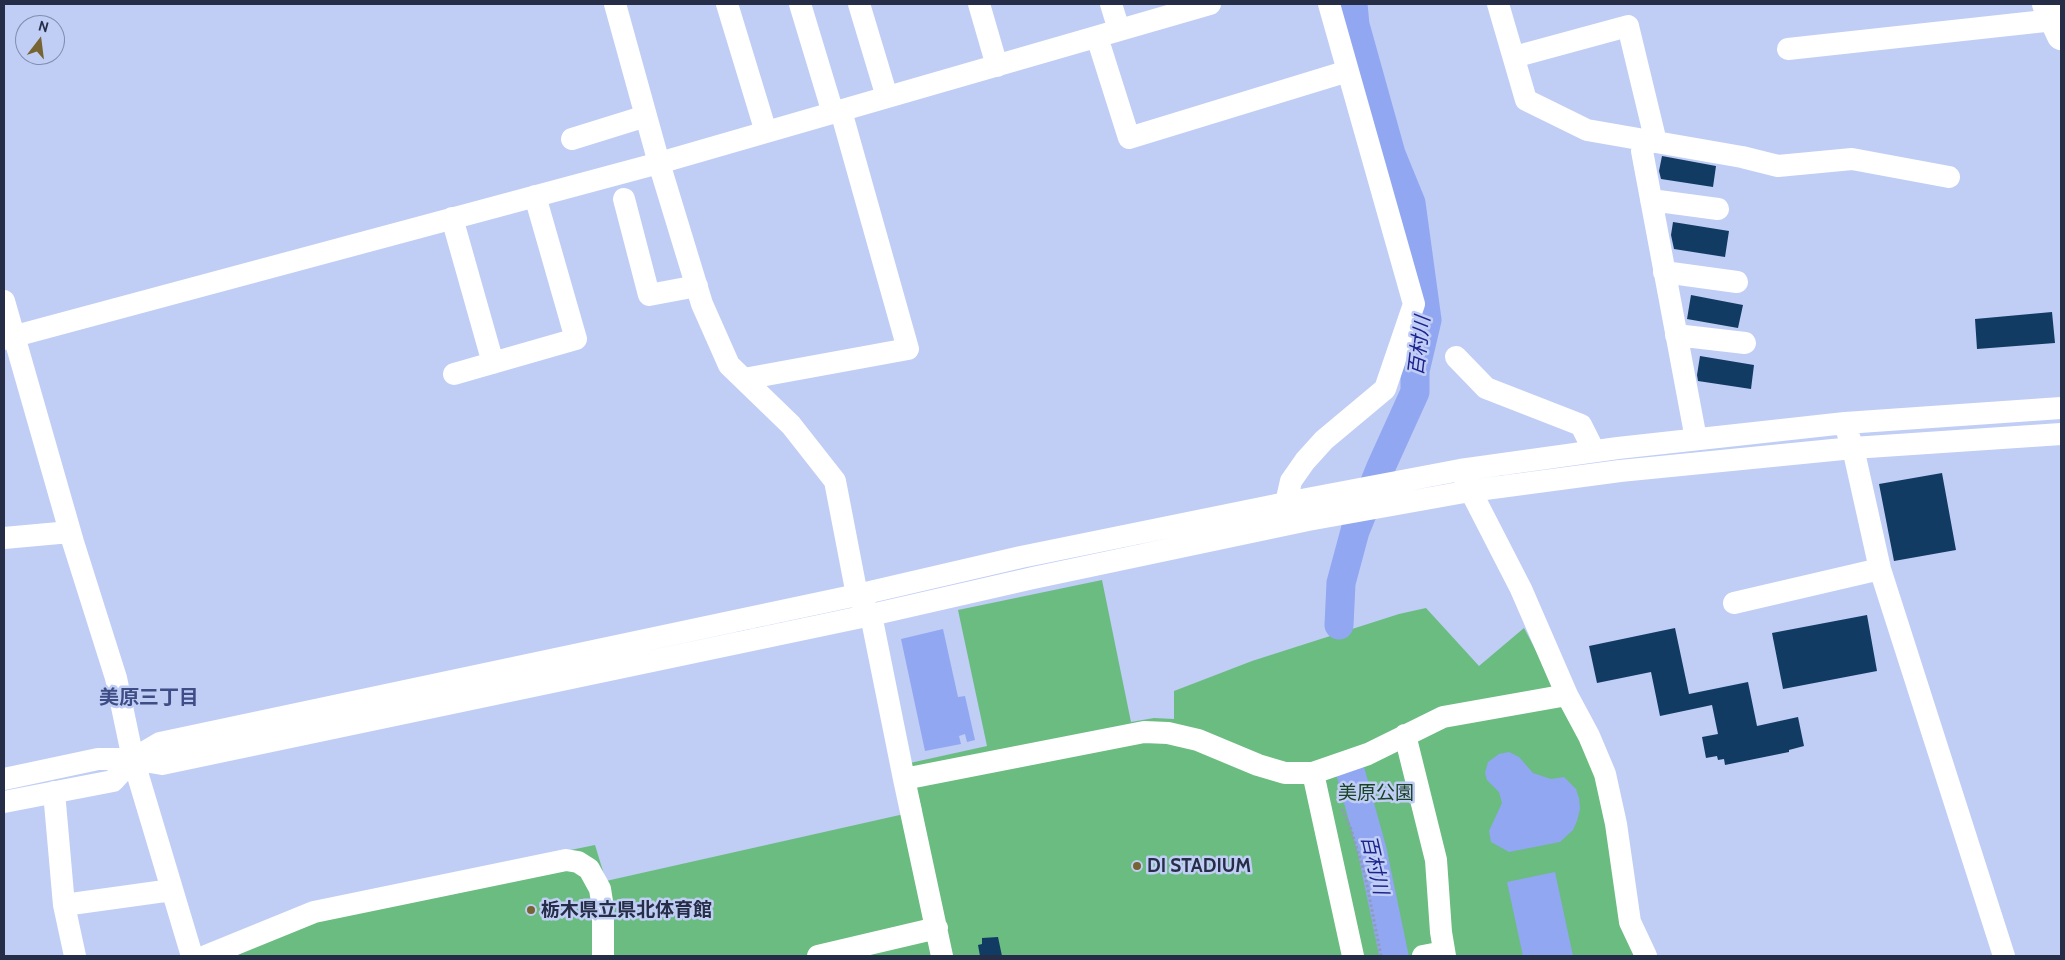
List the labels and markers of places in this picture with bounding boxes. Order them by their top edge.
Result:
place label: DI STADIUM [1147,855,1251,877]
marker: DI STADIUM [1131,860,1143,872]
place label: 栃木県立県北体育館 [541,899,712,921]
marker: 栃木県立県北体育館 [525,904,537,916]

